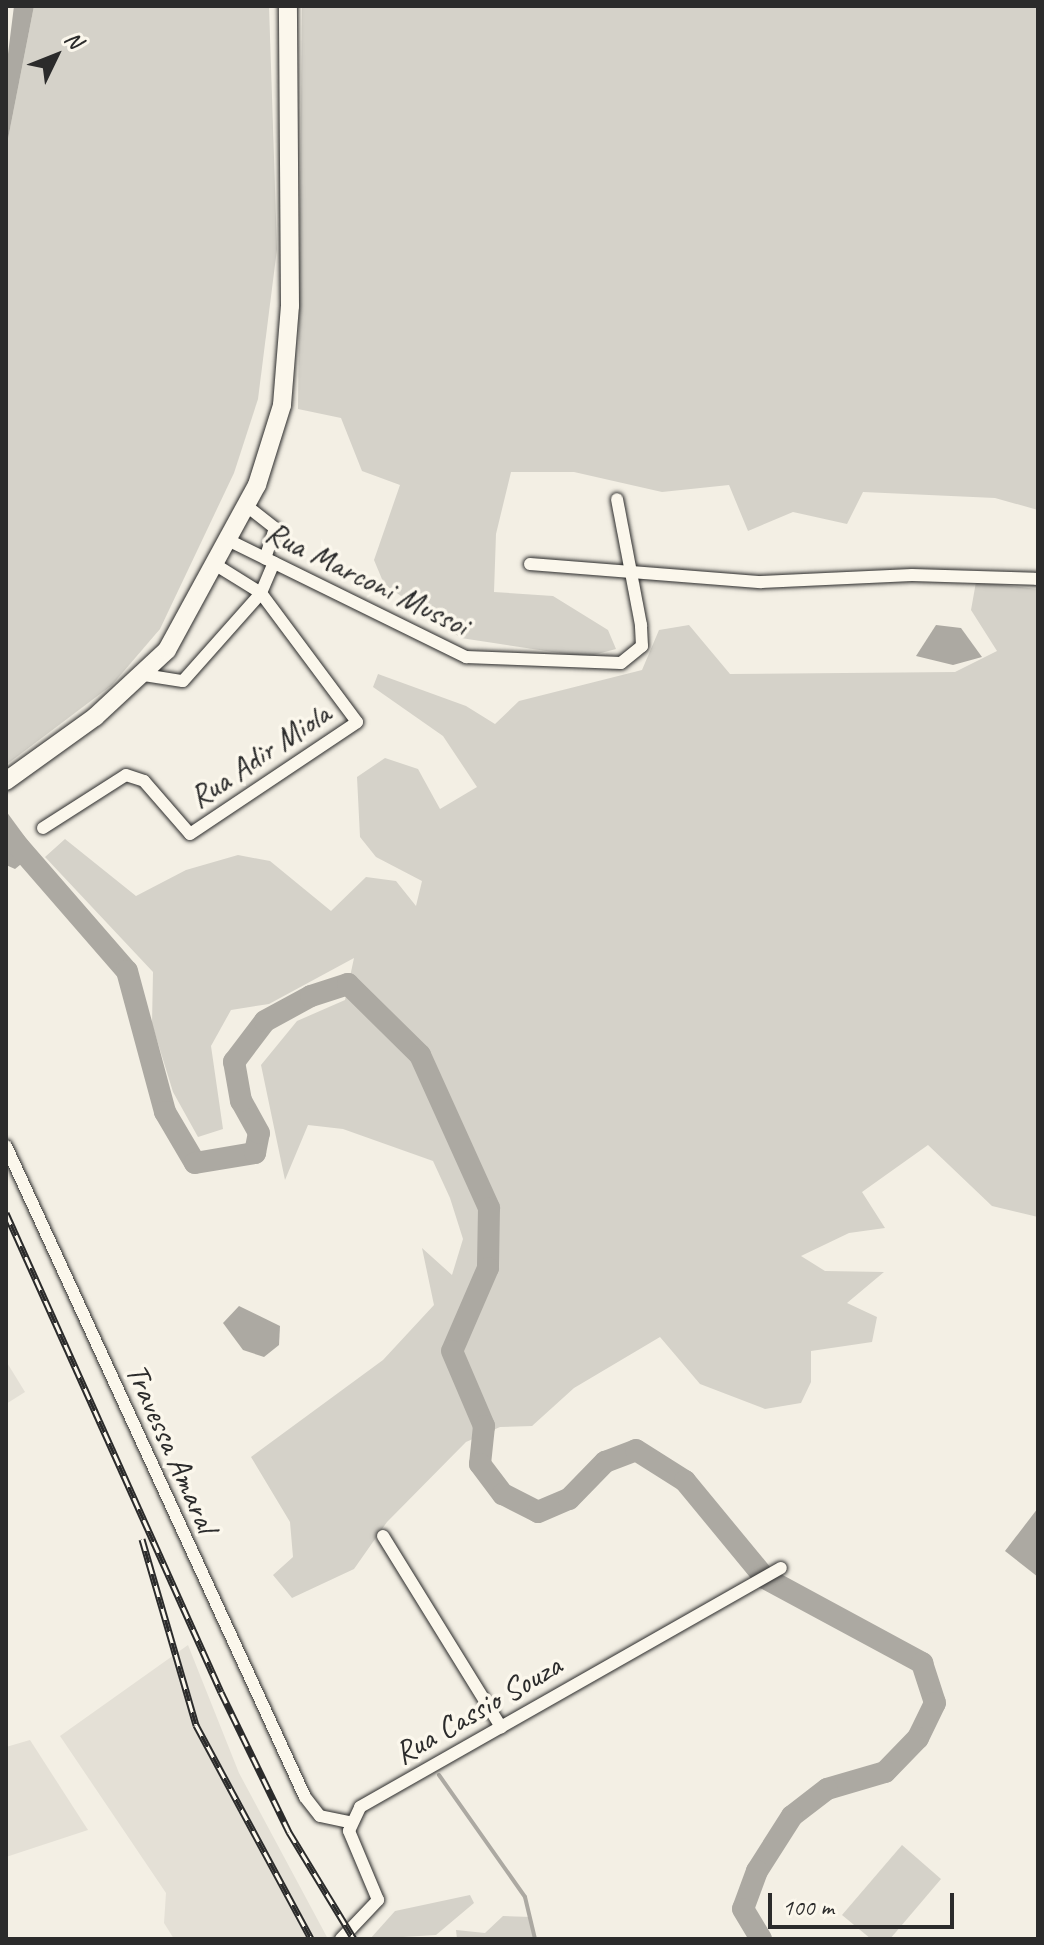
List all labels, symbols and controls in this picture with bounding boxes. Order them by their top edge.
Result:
north arrow [16,16,96,96]
text: N [59,25,88,54]
street label: Rua Marconi Mussoi [259,513,475,645]
street label: Rua Adir Miola [182,695,338,817]
street label: Travessa Amaral [117,1358,225,1538]
street label: Rua Cassio Souza [388,1647,568,1773]
scale bar [772,1877,958,1927]
text: 100 m [782,1892,834,1922]

